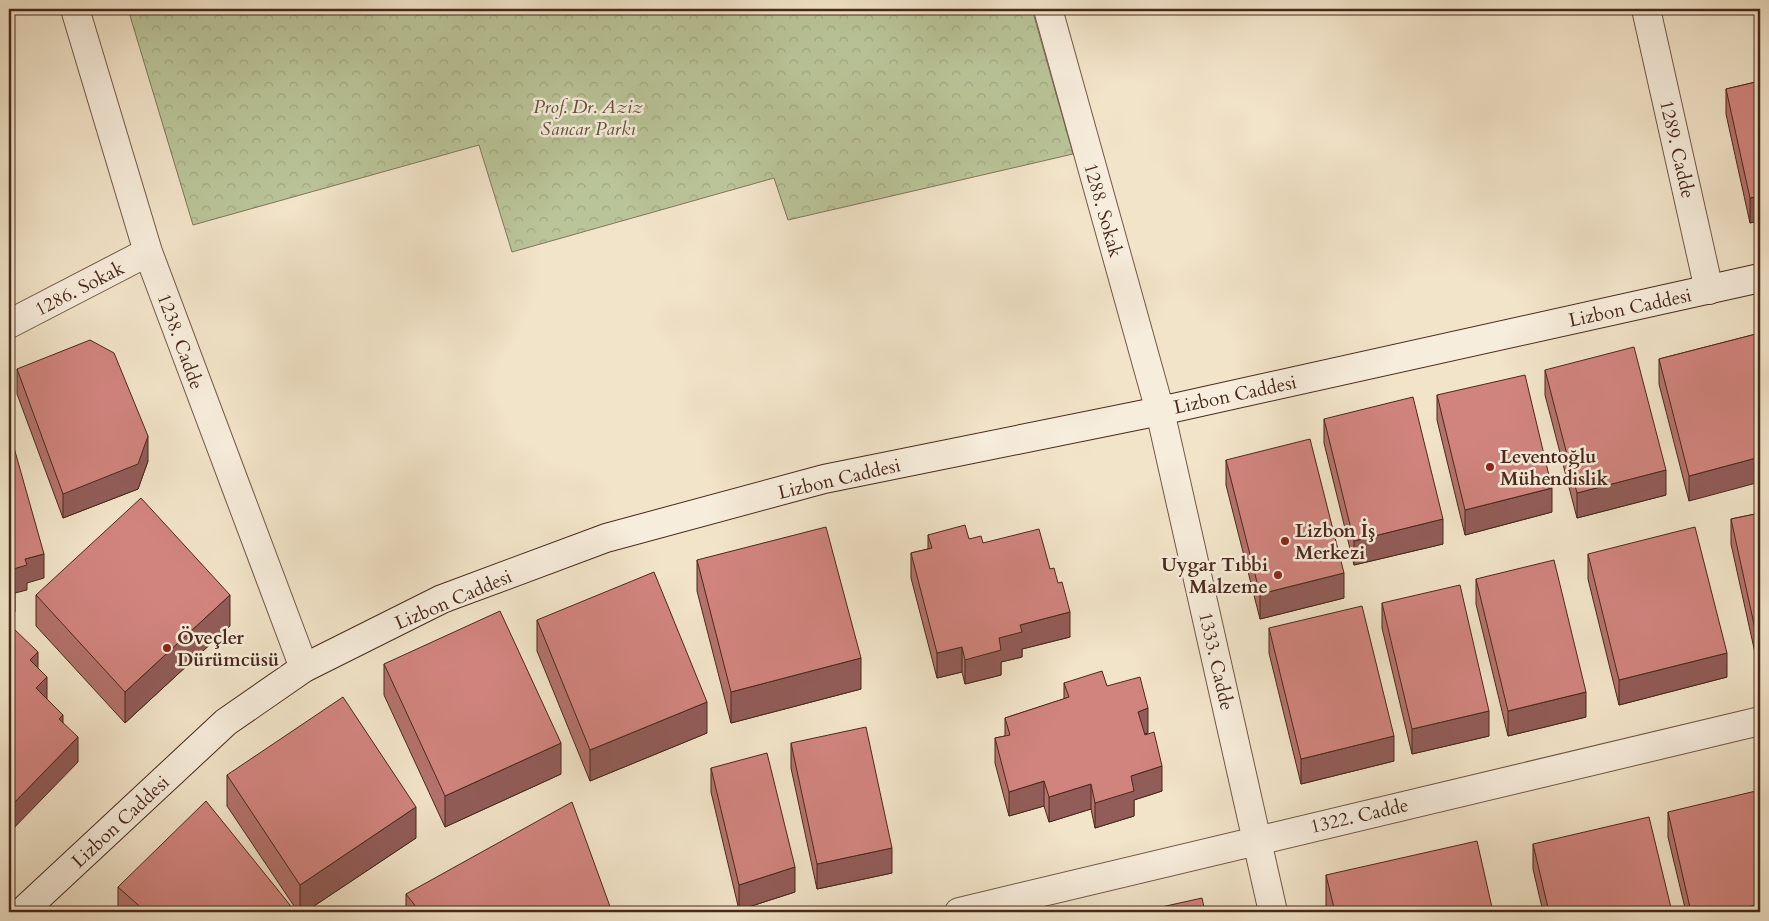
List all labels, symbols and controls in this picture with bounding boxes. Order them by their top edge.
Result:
park label: Prof. Dr. Aziz Sancar Parkı [533,94,643,142]
street label: 1289. Cadde [1653,97,1701,201]
street label: 1288. Sokak [1077,160,1129,261]
street label: 1286. Sokak [30,255,129,323]
street label: Lizbon Caddesi [1566,282,1694,334]
street label: 1238. Cadde [151,290,209,393]
street label: Lizbon Caddesi [1171,369,1299,421]
place label: Leventoğlu Mühendislik [1500,444,1609,492]
street label: Lizbon Caddesi [775,452,903,506]
marker: Leventoğlu Mühendislik [1484,461,1496,473]
place label: Lizbon İş Merkezi [1295,518,1375,566]
marker: Lizbon İş Merkezi [1279,535,1291,547]
place label: Uygar Tıbbi Malzeme [1161,552,1268,600]
street label: Lizbon Caddesi [391,564,516,636]
marker: Uygar Tıbbi Malzeme [1272,569,1284,581]
street label: 1333. Cadde [1192,609,1240,713]
place label: Öveçler Dürümcüsü [177,625,279,673]
marker: Öveçler Dürümcüsü [161,642,173,654]
street label: Lizbon Caddesi [66,770,175,874]
street label: 1322. Cadde [1307,792,1411,840]

